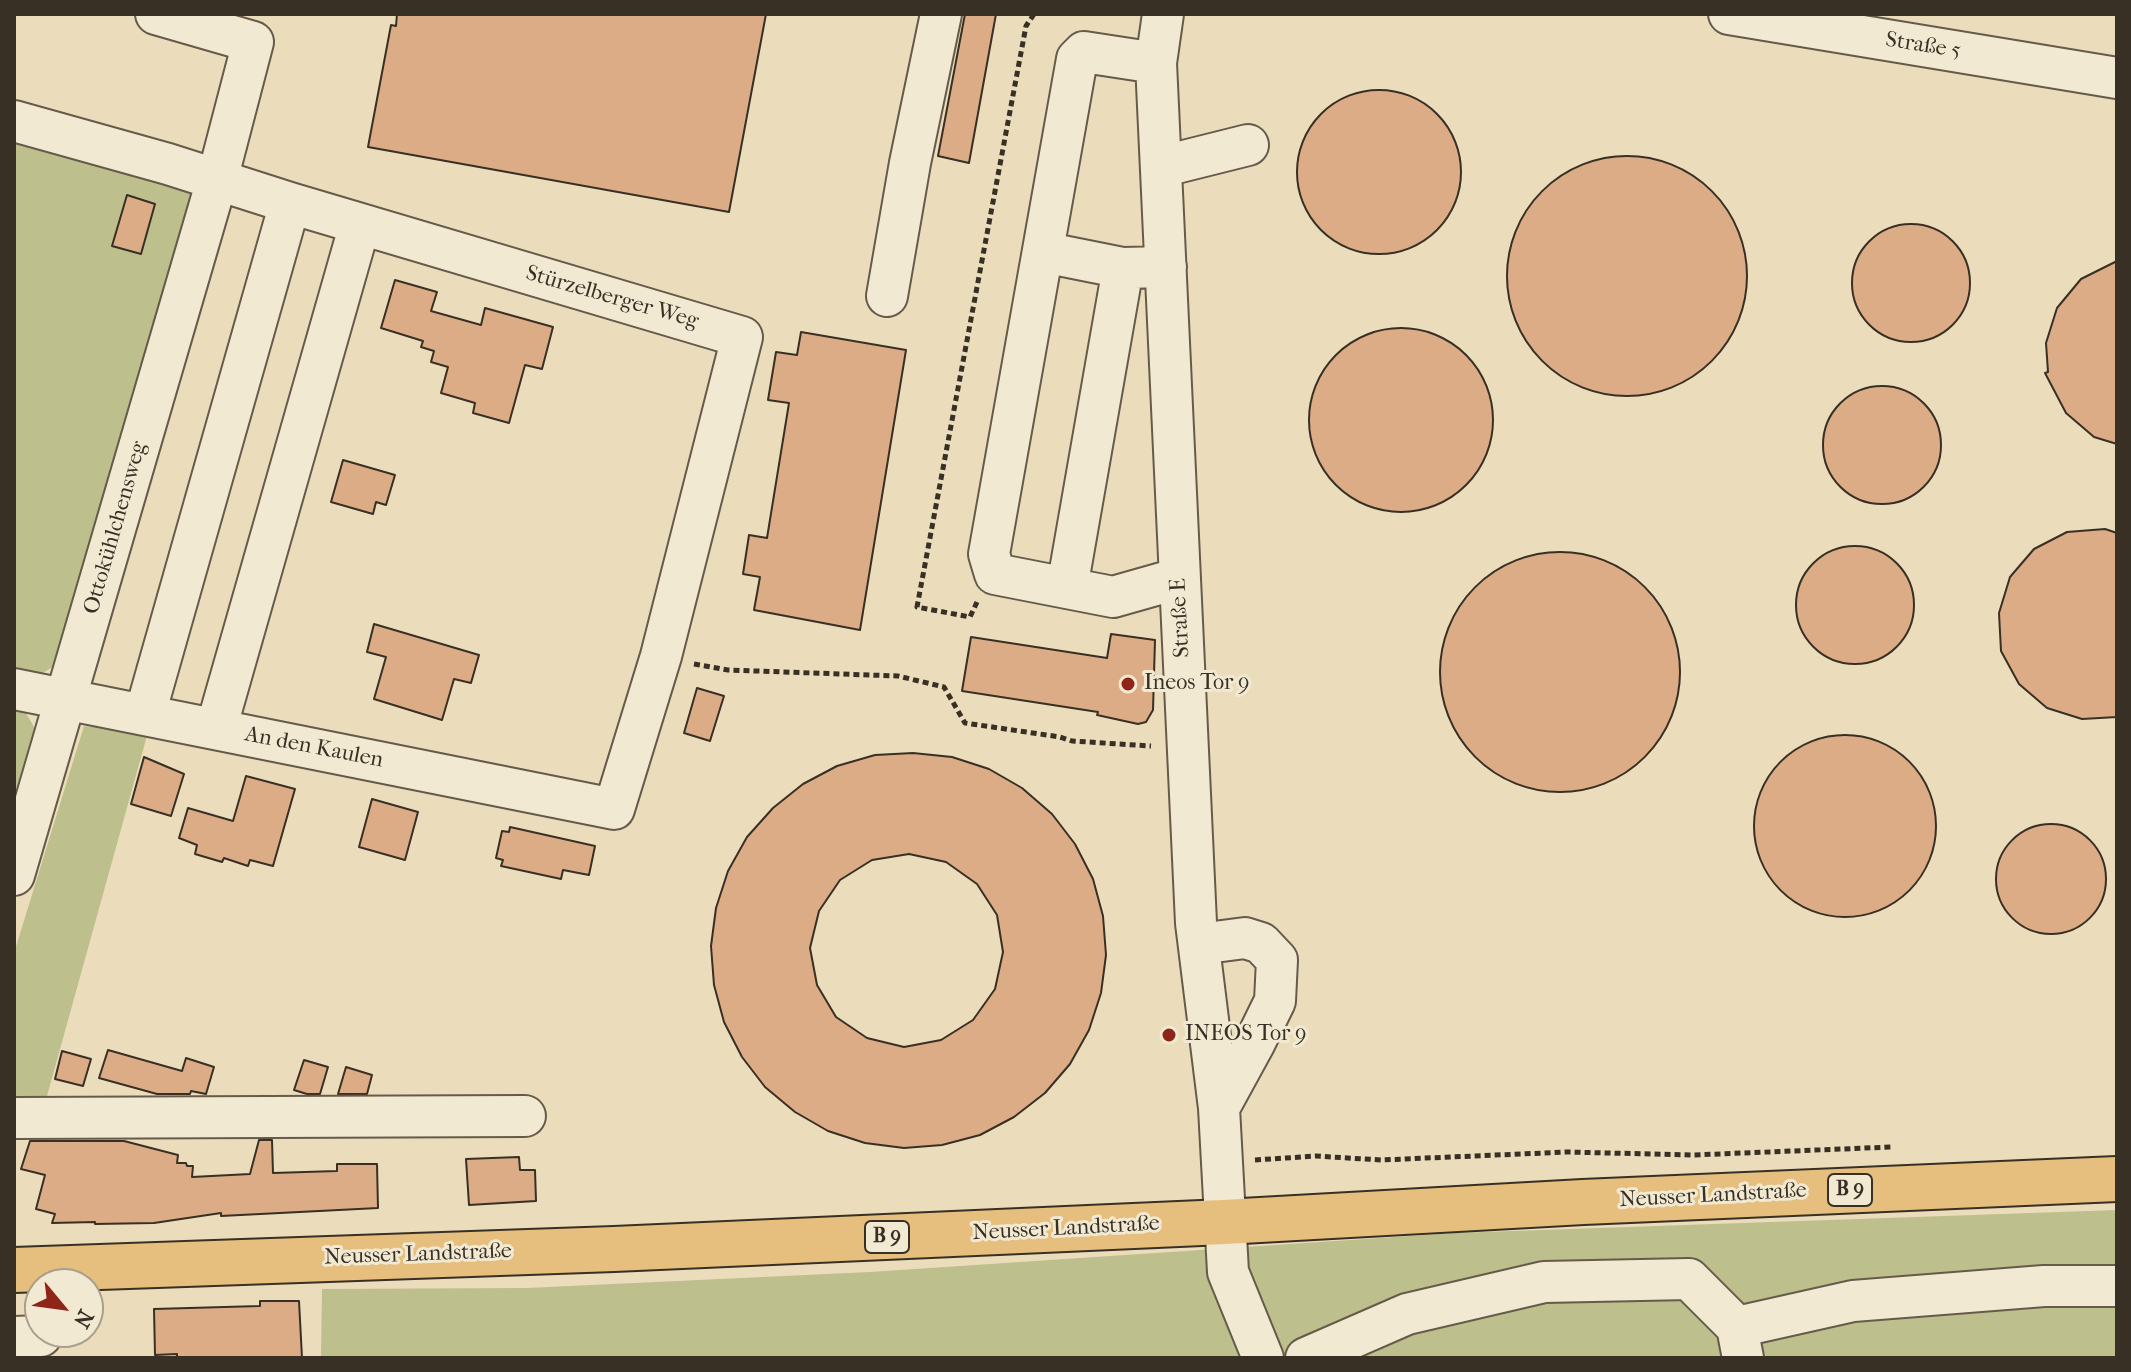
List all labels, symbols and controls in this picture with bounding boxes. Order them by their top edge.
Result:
street label: Straße 5 [1883,27,1963,65]
street label: Stürzelberger Weg [522,261,702,335]
street label: Ottokühlchensweg [79,439,153,617]
street label: Straße E [1166,577,1196,659]
place label: Ineos Tor 9 [1144,671,1250,697]
marker: Ineos Tor 9 [1119,675,1137,693]
street label: An den Kaulen [243,722,385,774]
place label: INEOS Tor 9 [1185,1022,1307,1048]
marker: INEOS Tor 9 [1160,1026,1178,1044]
road number: B 9 [1828,1174,1872,1206]
street label: Neusser Landstraße [1619,1178,1807,1214]
street label: Neusser Landstraße [972,1211,1160,1247]
road number: B 9 [865,1221,909,1253]
street label: Neusser Landstraße [324,1239,512,1271]
north arrow [24,1268,104,1348]
text: N [68,1305,99,1332]

